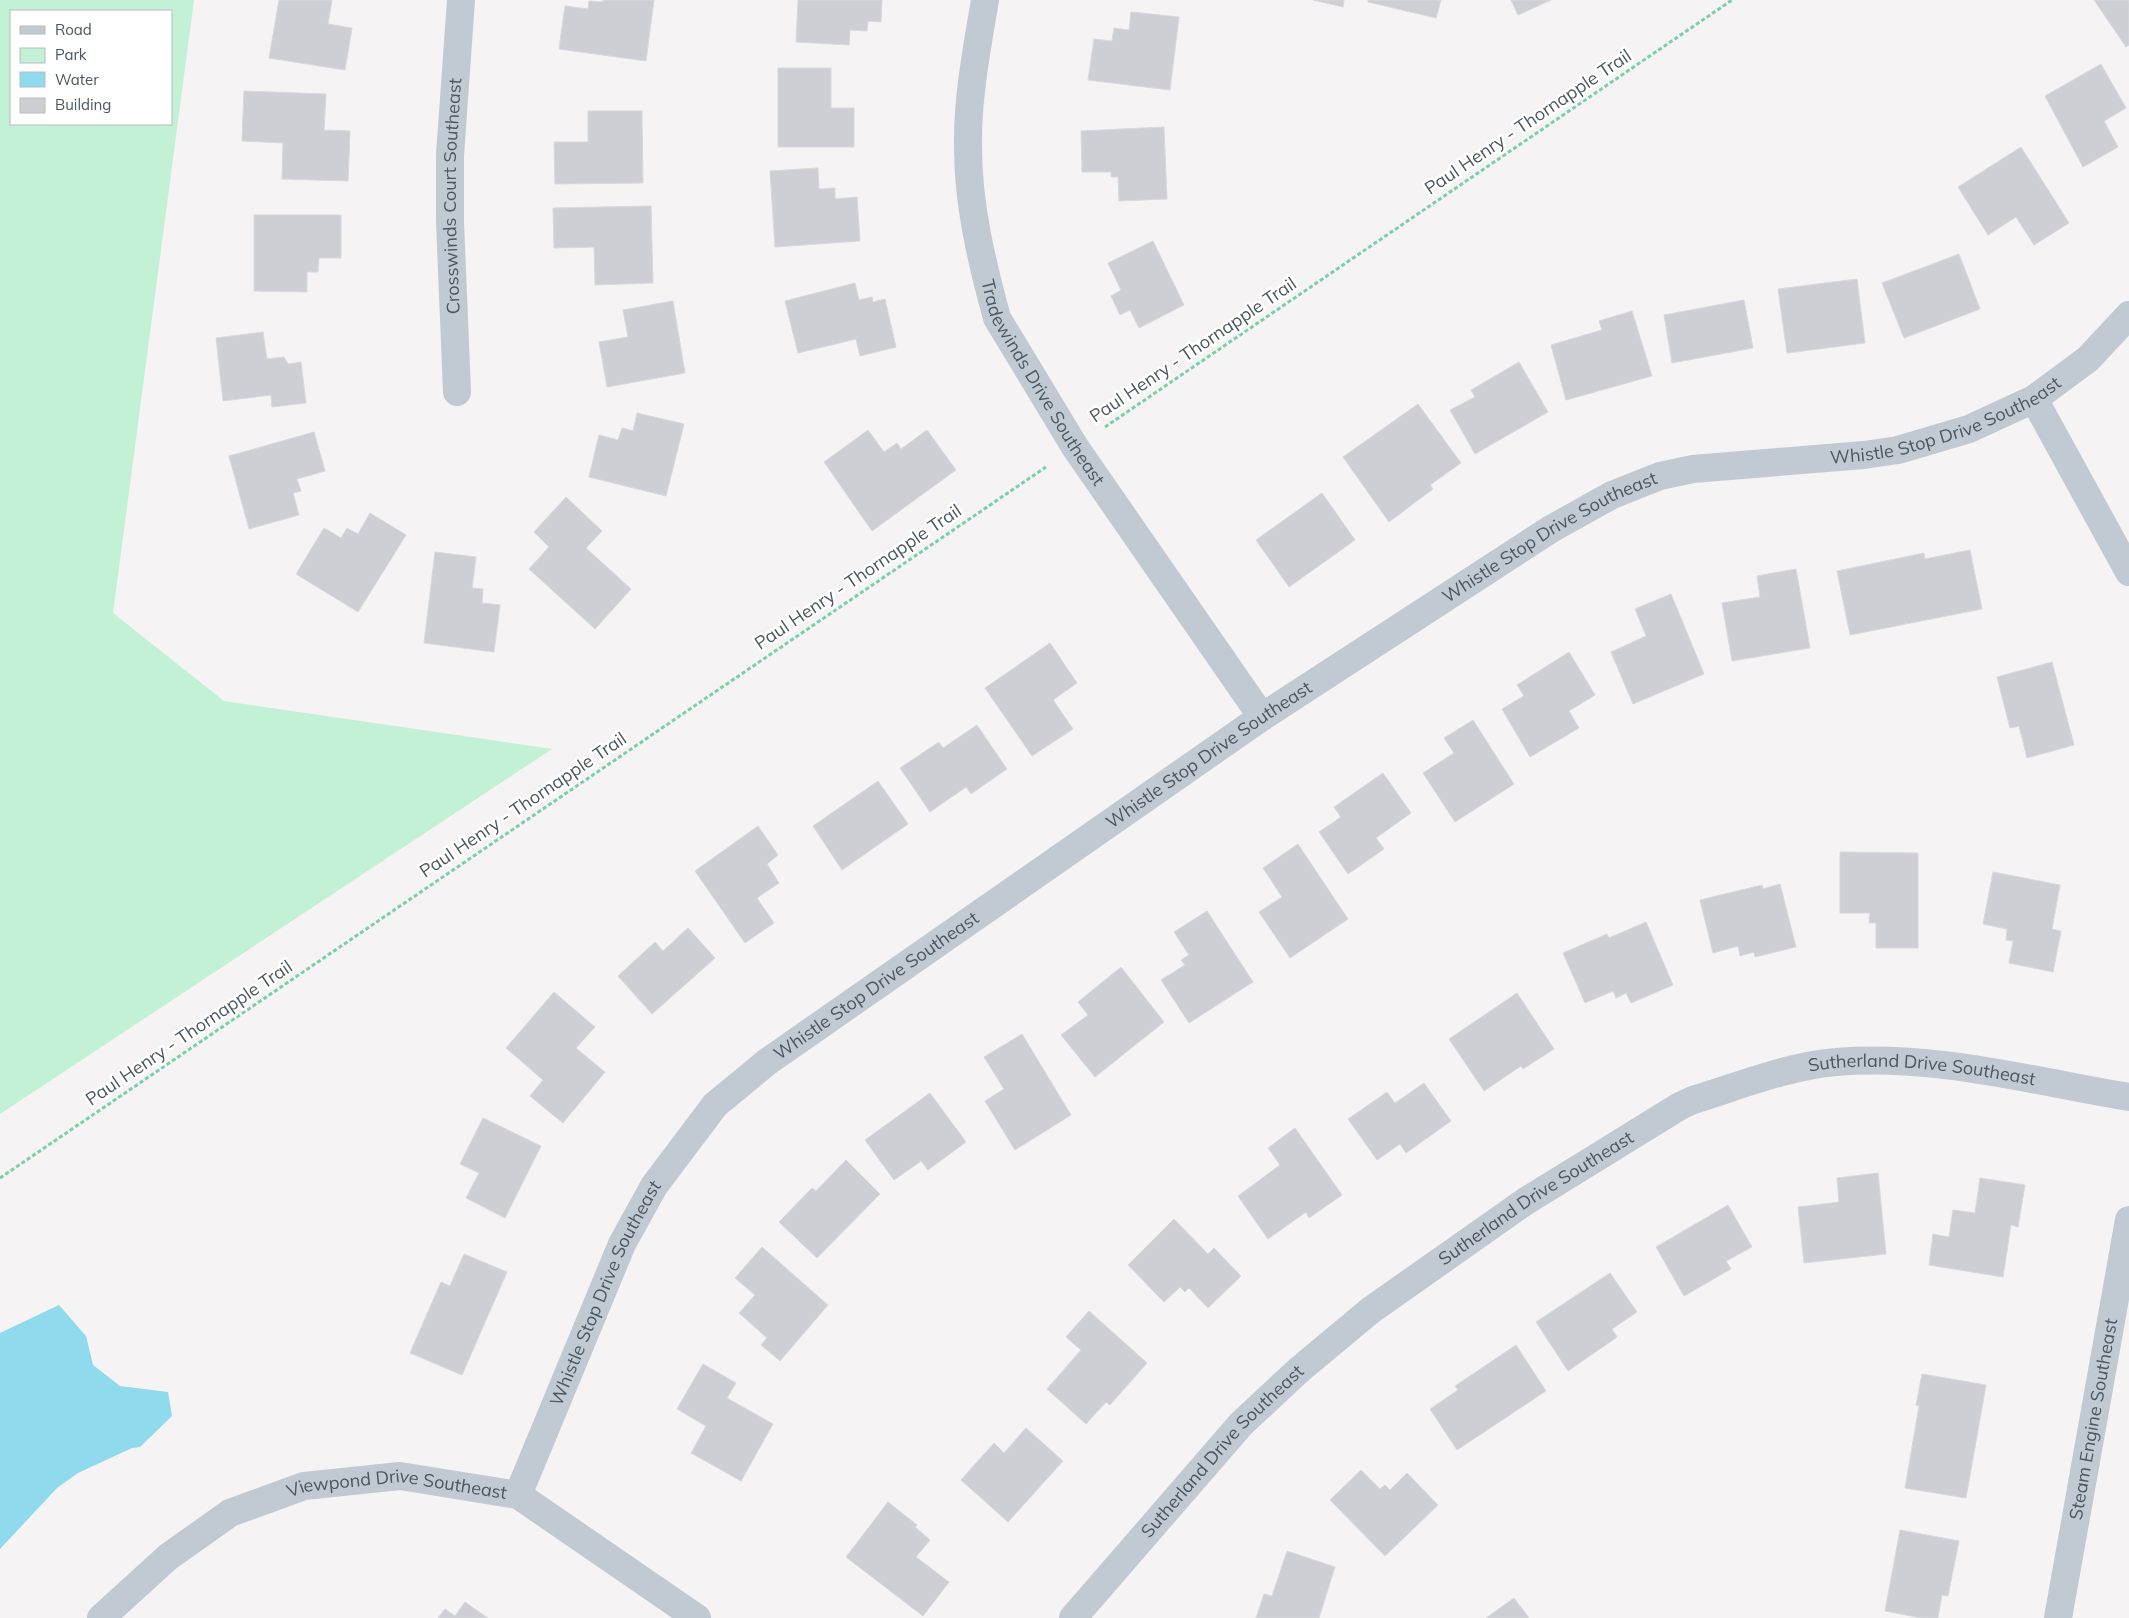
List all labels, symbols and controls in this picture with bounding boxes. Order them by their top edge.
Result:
legend [10,10,172,125]
text: Road [55,20,92,39]
street label: Paul Henry - Thornapple Trail [1420,44,1636,200]
text: Park [55,45,87,64]
text: Water [55,70,99,89]
street label: Crosswinds Court Southeast [438,77,466,315]
text: Building [55,95,111,114]
street label: Paul Henry - Thornapple Trail [1085,272,1301,428]
street label: Tradewinds Drive Southeast [976,277,1110,490]
street label: Whistle Stop Drive Southeast [1829,371,2065,469]
street label: Whistle Stop Drive Southeast [1438,466,1660,608]
street label: Paul Henry - Thornapple Trail [750,499,966,655]
street label: Whistle Stop Drive Southeast [1101,676,1316,833]
street label: Paul Henry - Thornapple Trail [415,727,631,883]
street label: Whistle Stop Drive Southeast [769,906,983,1065]
street label: Paul Henry - Thornapple Trail [81,955,297,1111]
street label: Sutherland Drive Southeast [1806,1049,2038,1090]
street label: Sutherland Drive Southeast [1434,1126,1638,1270]
street label: Whistle Stop Drive Southeast [544,1175,665,1409]
street label: Steam Engine Southeast [2064,1316,2122,1522]
street label: Sutherland Drive Southeast [1136,1360,1308,1542]
street label: Viewpond Drive Southeast [283,1464,509,1504]

